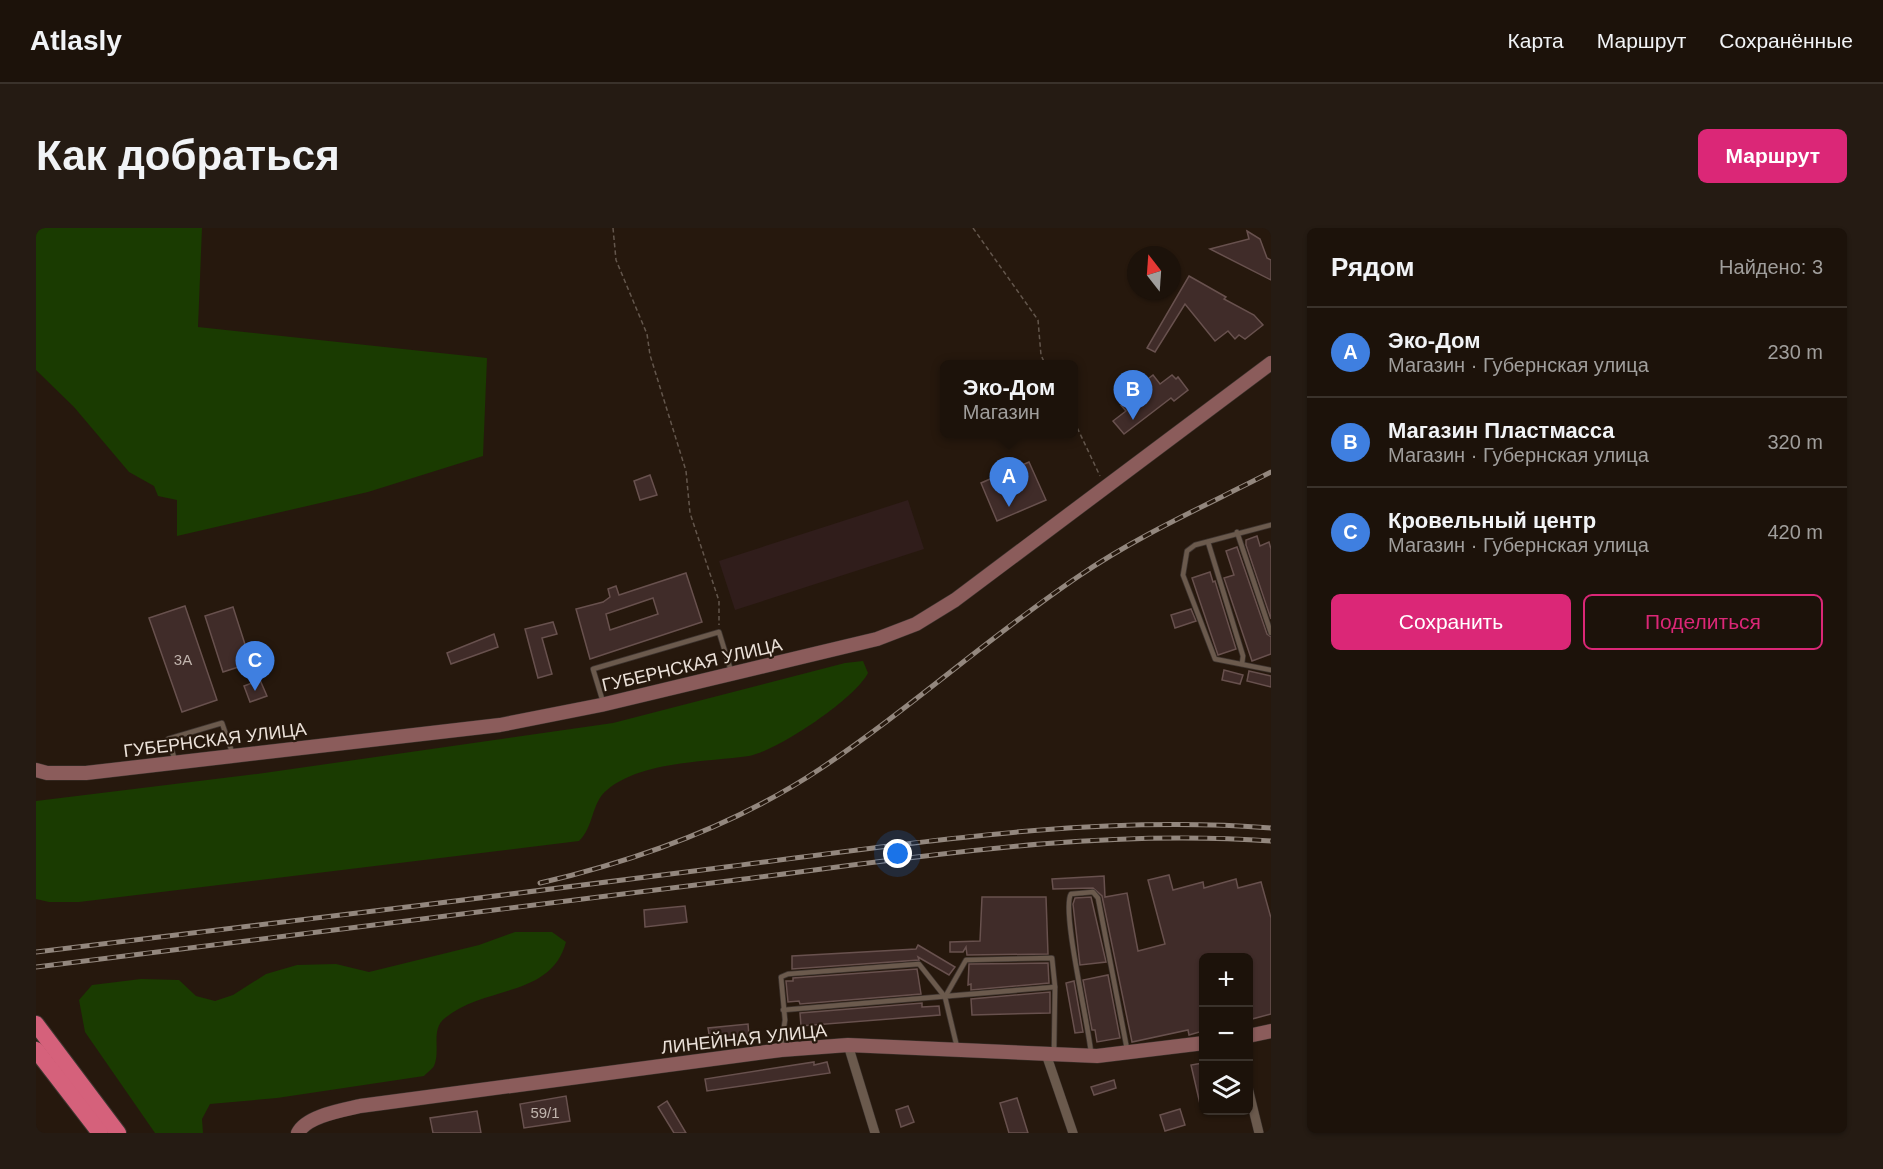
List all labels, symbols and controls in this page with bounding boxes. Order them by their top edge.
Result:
text: Atlasly [30,25,122,56]
text: Карта [1508,29,1564,52]
text: Маршрут [1597,29,1686,52]
text: Сохранённые [1719,29,1853,52]
button: Маршрут [1698,129,1847,183]
text: Как добраться [36,132,340,179]
north arrow [1127,246,1181,300]
text: Рядом [1331,252,1414,282]
text: Найдено: 3 [1719,256,1823,278]
text: Эко-Дом [1388,328,1481,353]
text: A [1343,341,1358,363]
text: 230 m [1767,341,1823,363]
text: Магазин · Губернская улица [1388,354,1649,376]
popup [940,360,1078,438]
pin: B [1114,370,1152,420]
text: Эко-Дом [963,375,1055,400]
text: Магазин [963,401,1040,423]
text: Магазин Пластмасса [1388,418,1615,443]
text: B [1343,431,1358,453]
text: 320 m [1767,431,1823,453]
text: Магазин · Губернская улица [1388,444,1649,466]
pin: A [990,458,1028,507]
text: Кровельный центр [1388,508,1596,533]
text: C [1343,521,1358,543]
text: 420 m [1767,521,1823,543]
text: Магазин · Губернская улица [1388,534,1649,556]
button: Сохранить [1331,594,1571,650]
button: Поделиться [1583,594,1823,650]
street label: ГУБЕРНСКАЯ УЛИЦА [600,635,784,695]
pin: C [236,642,274,691]
house number: 3А [174,651,192,668]
street label: ГУБЕРНСКАЯ УЛИЦА [122,719,308,761]
your location [883,839,912,868]
map controls [1199,953,1253,1115]
button: + [1199,953,1253,1007]
button: − [1199,1007,1253,1061]
street label: ЛИНЕЙНАЯ УЛИЦА [660,1019,828,1058]
button: layers [1199,1061,1253,1115]
house number: 59/1 [530,1104,560,1121]

